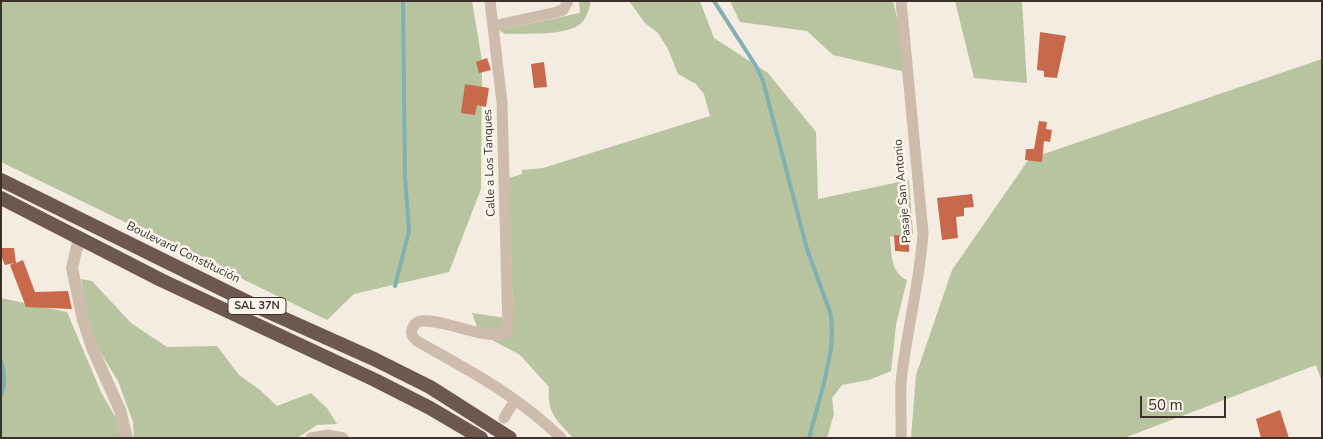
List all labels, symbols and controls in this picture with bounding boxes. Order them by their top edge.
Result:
street label: Calle a Los Tanques [481,109,499,217]
street label: Pasaje San Antonio [891,138,915,244]
street label: Boulevard Constitución [124,219,242,287]
road number: SAL 37N [228,298,286,314]
scale bar [1143,386,1229,418]
text: 50 m [1148,395,1183,415]

